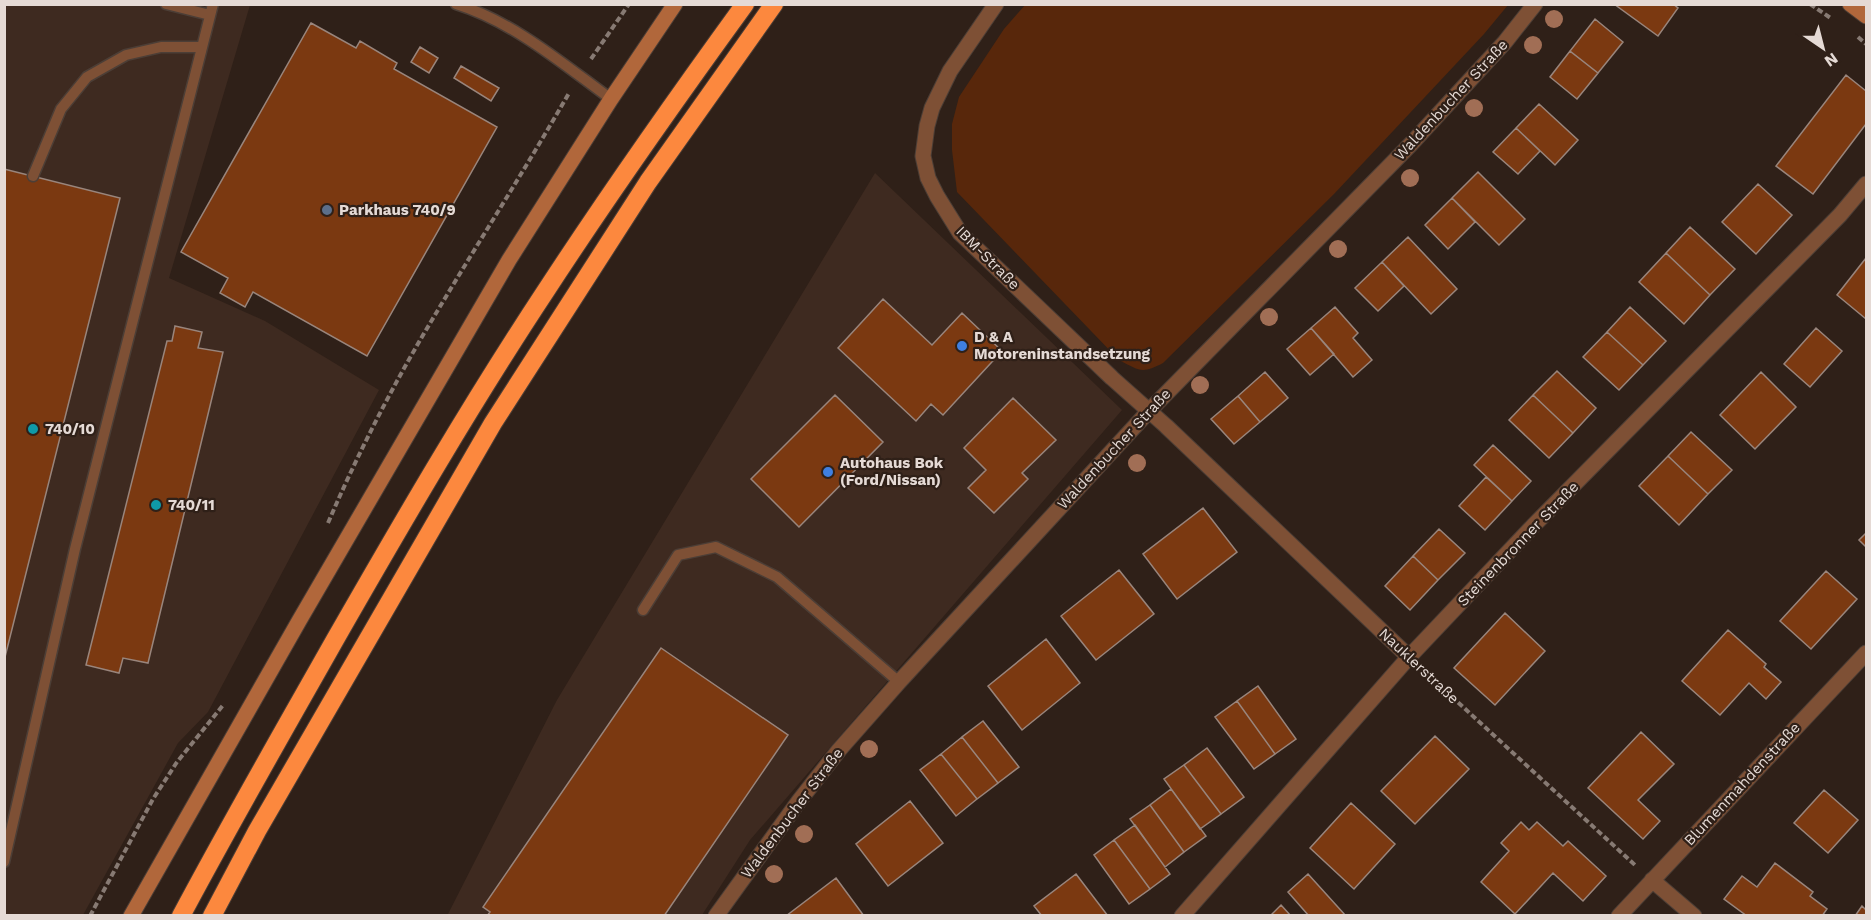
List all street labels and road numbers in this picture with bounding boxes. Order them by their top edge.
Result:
street label: Waldenbucher Straße [1390,36,1512,164]
street label: IBM-Straße [952,222,1024,294]
street label: Waldenbucher Straße [1053,385,1175,513]
street label: Steinenbronner Straße [1454,478,1582,610]
street label: Nauklerstraße [1375,624,1463,708]
street label: Blumenmahdenstraße [1680,719,1804,849]
street label: Waldenbucher Straße [737,744,847,882]

